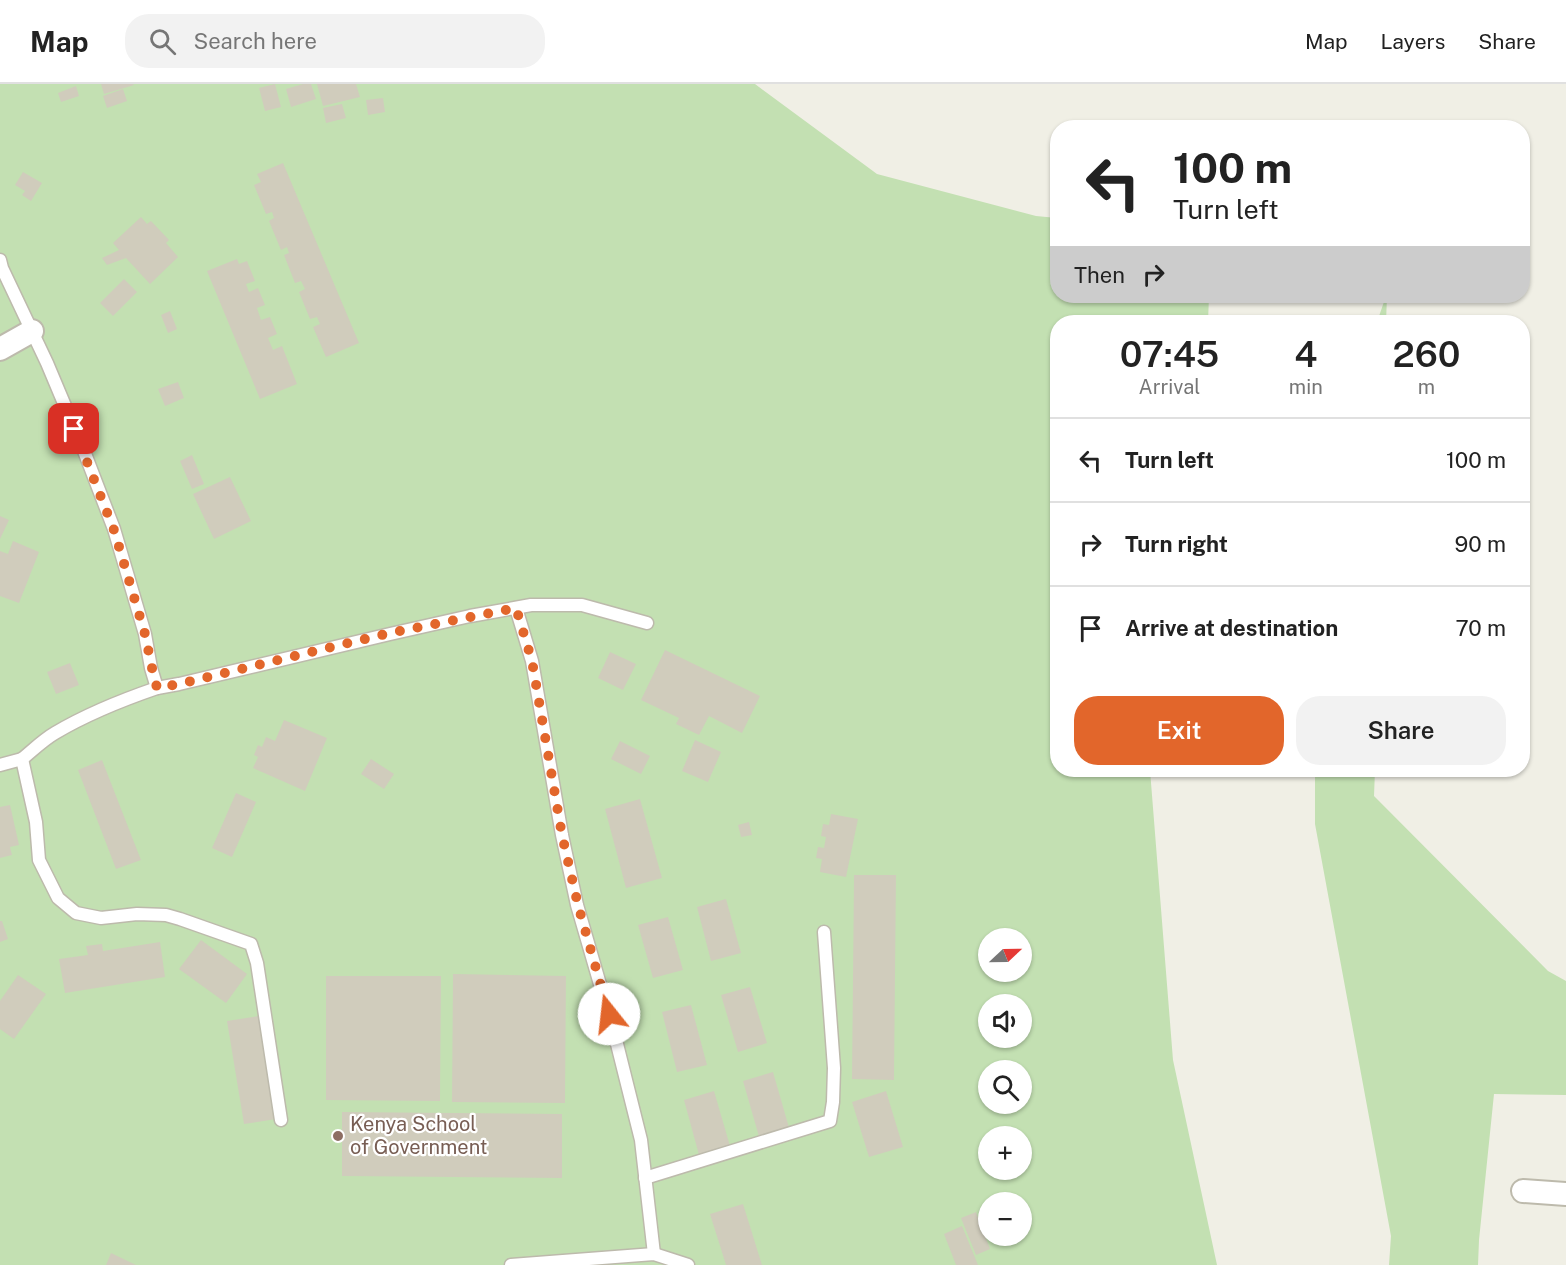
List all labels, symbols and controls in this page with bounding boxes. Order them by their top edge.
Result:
search box [125,14,545,68]
text: Map [30,25,89,58]
icon: search [146,25,179,58]
text: Search here [194,28,317,54]
text: Map [1305,29,1348,54]
text: Layers [1381,29,1445,54]
text: Share [1478,29,1536,54]
text: 100 m [1173,143,1292,192]
icon: left [1074,144,1152,222]
text: Turn left [1173,193,1279,225]
icon: right [1137,258,1170,291]
text: Then [1074,262,1125,288]
text: 07:45 [1120,333,1219,375]
text: 4 [1294,333,1317,375]
text: 260 [1392,333,1460,375]
text: Arrival [1139,375,1200,399]
text: min [1289,375,1323,399]
text: m [1418,375,1435,399]
pin [48,403,99,454]
icon: arrive [57,412,90,445]
icon: left [1074,444,1107,477]
text: Turn left [1125,447,1214,473]
text: 100 m [1446,447,1506,473]
icon: right [1074,528,1107,561]
text: Turn right [1125,531,1228,557]
text: 90 m [1455,531,1506,557]
icon: arrive [1074,612,1107,645]
text: Arrive at destination [1125,615,1338,641]
text: 70 m [1455,615,1506,641]
button: Exit [1074,696,1284,765]
button: Share [1296,696,1506,765]
north arrow [978,928,1032,982]
map controls [978,928,1032,1246]
position arrow [577,982,641,1046]
button: sound [978,994,1032,1048]
button: search [978,1060,1032,1114]
place label: Kenya School of Government [350,1112,488,1159]
button: + [978,1126,1032,1180]
marker: Kenya School of Government [331,1129,345,1143]
button: − [978,1192,1032,1246]

